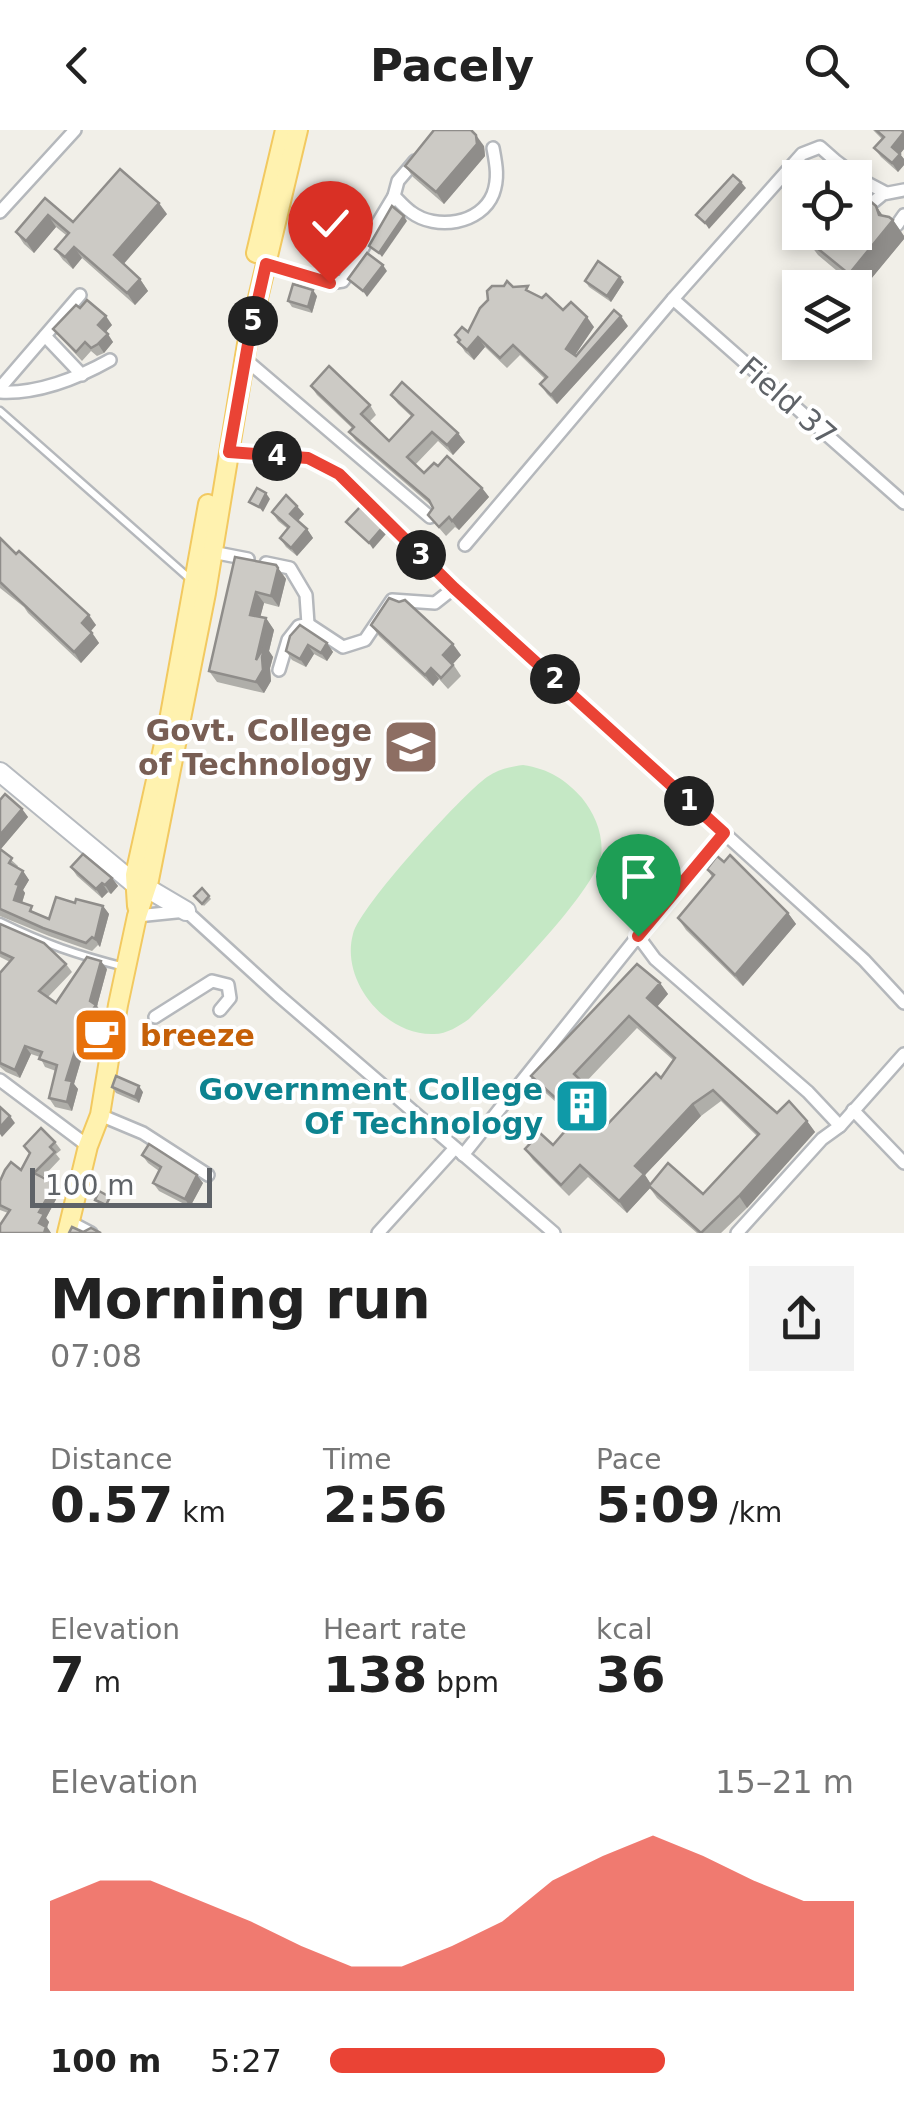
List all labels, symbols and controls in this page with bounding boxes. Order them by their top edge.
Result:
icon: back [50,38,105,93]
icon: search [799,38,854,93]
text: Pacely [370,39,534,92]
map controls [782,160,872,360]
button: locate [782,160,872,250]
pin [288,181,373,284]
icon: check [303,196,358,251]
button: layers [782,270,872,360]
pin: 5 [228,296,278,346]
text: 5 [243,304,263,337]
street label: Field 37 [732,349,844,453]
pin: 4 [252,431,302,481]
text: 4 [267,439,287,472]
pin: 3 [396,530,446,580]
text: 3 [411,538,431,571]
pin: 2 [530,654,580,704]
text: 2 [545,662,565,695]
place label: Govt. College of Technology [138,713,372,782]
school or university icon: Govt. College of Technology [381,717,441,777]
pin: 1 [664,776,714,826]
text: 1 [679,784,699,817]
pin [596,834,681,937]
icon: arrive [611,849,666,904]
cafe icon: breeze [71,1005,131,1065]
place label: breeze [140,1018,255,1053]
place label: Government College Of Technology [199,1072,543,1141]
building icon: Government College Of Technology [552,1076,612,1136]
scale bar [30,1163,212,1208]
text: 100 m [45,1169,135,1202]
button: share [749,1266,854,1371]
text: Morning run [50,1267,431,1331]
text: 07:08 [50,1337,142,1375]
text: Distance [50,1443,172,1476]
text: Time [323,1443,392,1476]
text: Pace [596,1443,661,1476]
text: 0.57 [50,1476,173,1534]
text: 2:56 [323,1476,447,1534]
text: 5:09 [596,1476,720,1534]
text: km [173,1496,226,1529]
text: /km [720,1496,782,1529]
text: Elevation [50,1613,180,1646]
text: Heart rate [323,1613,467,1646]
text: kcal [596,1613,653,1646]
text: 7 [50,1646,85,1704]
text: 138 [323,1646,427,1704]
text: 36 [596,1646,666,1704]
text: m [85,1666,121,1699]
text: bpm [427,1666,499,1699]
text: Elevation [50,1763,199,1801]
text: 15–21 m [715,1763,854,1801]
text: 100 m [50,2042,161,2080]
text: 5:27 [210,2042,282,2080]

